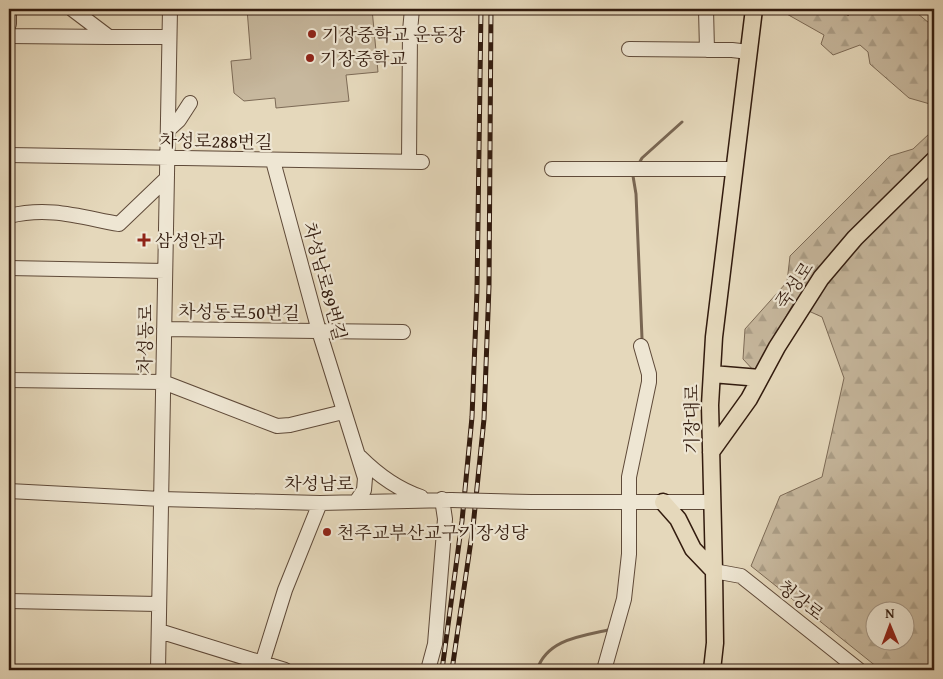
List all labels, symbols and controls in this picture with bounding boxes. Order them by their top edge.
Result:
place label: 기장중학교 운동장 [322,21,466,48]
marker: 기장중학교 운동장 [306,28,318,40]
place label: 기장중학교 [320,45,408,72]
marker: 기장중학교 [304,52,316,64]
street label: 차성로288번길 [159,127,273,155]
street label: 차성남로89번길 [296,219,354,343]
place label: 삼성안과 [155,227,225,254]
marker: 삼성안과 [137,233,151,247]
street label: 죽성로 [768,256,820,314]
street label: 차성동로50번길 [178,297,300,327]
street label: 차성동로 [131,304,159,374]
street label: 기장대로 [678,384,705,454]
street label: 차성남로 [284,470,354,497]
place label: 천주교부산교구기장성당 [337,519,529,546]
marker: 천주교부산교구기장성당 [321,526,333,538]
street label: 청강로 [772,573,830,627]
north arrow [866,602,916,652]
text: N [885,603,895,623]

